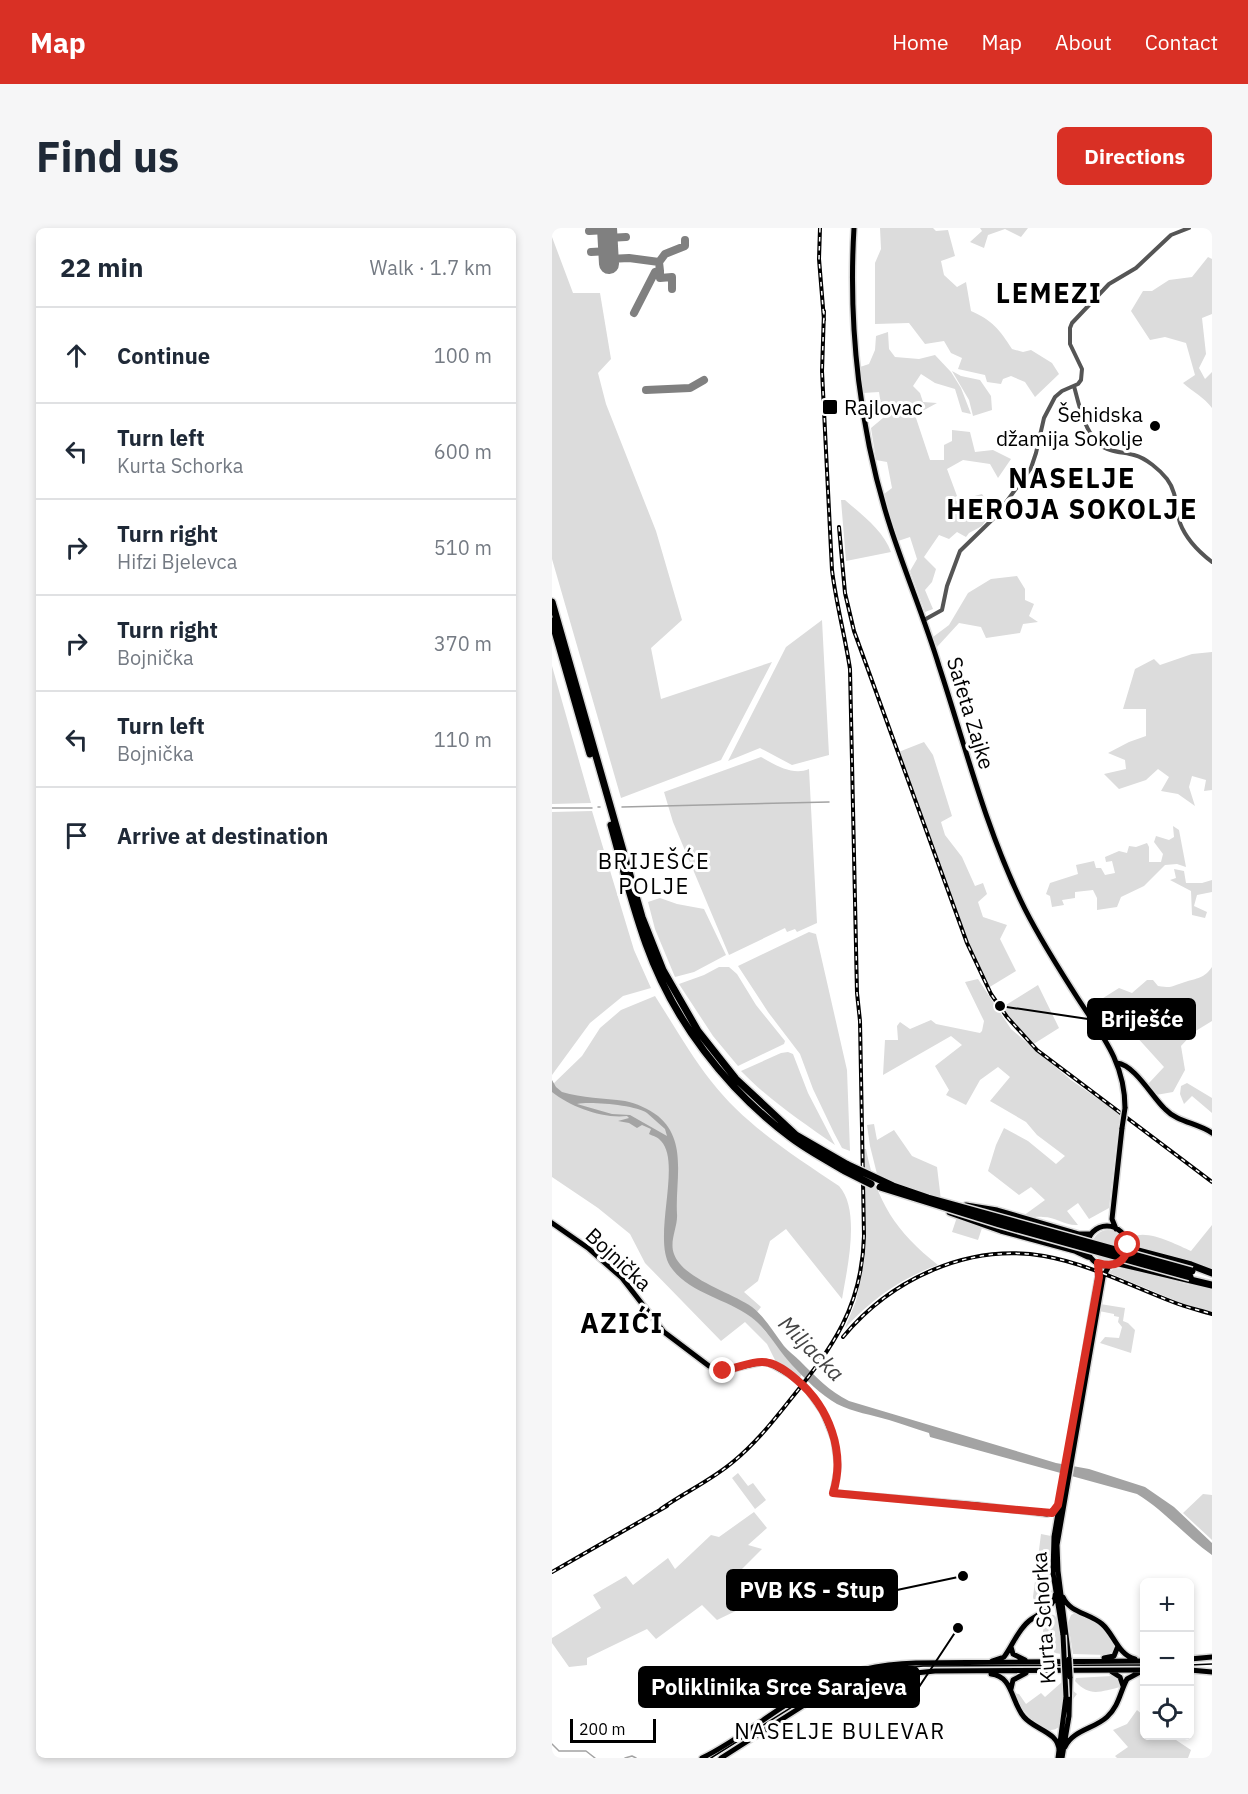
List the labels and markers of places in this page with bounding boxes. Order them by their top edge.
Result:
place label: Rajlovac [844,393,923,421]
marker: Rajlovac [821,398,839,416]
place label: Šehidska džamija Sokolje [996,400,1143,452]
marker: Šehidska džamija Sokolje [1148,419,1162,433]
callout: Briješće [1088,999,1195,1039]
callout: PVB KS - Stup [727,1570,897,1610]
callout: Poliklinika Srce Sarajeva [639,1667,919,1707]

